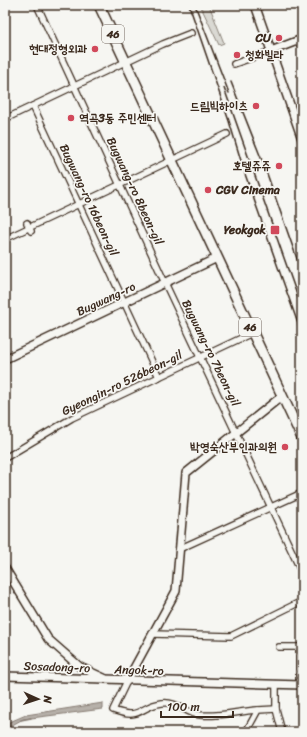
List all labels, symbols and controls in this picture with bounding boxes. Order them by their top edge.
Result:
road number: 46 [102,25,124,43]
place label: CU [255,27,272,49]
marker: CU [274,33,284,43]
place label: 현대정형외과 [29,38,87,60]
marker: 현대정형외과 [90,44,100,54]
place label: 청화빌라 [245,44,284,66]
marker: 청화빌라 [232,50,242,60]
place label: 드림빅하이츠 [190,95,248,117]
marker: 드림빅하이츠 [251,101,261,111]
place label: 역곡3동 주민센터 [79,107,156,129]
marker: 역곡3동 주민센터 [66,113,76,123]
street label: Bugwang-ro 8beon-gil [100,133,170,249]
street label: Bugwang-ro 16beon-gil [53,140,125,260]
place label: 호텔쥬쥬 [232,155,271,177]
marker: 호텔쥬쥬 [274,161,284,171]
place label: CGV Cinema [215,179,281,201]
marker: CGV Cinema [203,185,213,195]
place label: Yeokgok [224,219,267,241]
marker: Yeokgok [269,224,281,236]
street label: Bugwang-ro [73,276,139,322]
street label: Bugwang-ro 7beon-gil [175,296,247,411]
road number: 46 [239,318,261,336]
street label: Gyeongin-ro 526beon-gil [58,344,187,422]
place label: 박영숙산부인과의원 [190,436,277,458]
marker: 박영숙산부인과의원 [280,442,290,452]
street label: Sosadong-ro [23,655,91,679]
street label: Angok-ro [113,658,164,682]
north arrow [18,679,58,719]
scale bar [161,693,233,719]
text: N [38,694,57,704]
text: 100 m [167,696,200,718]

